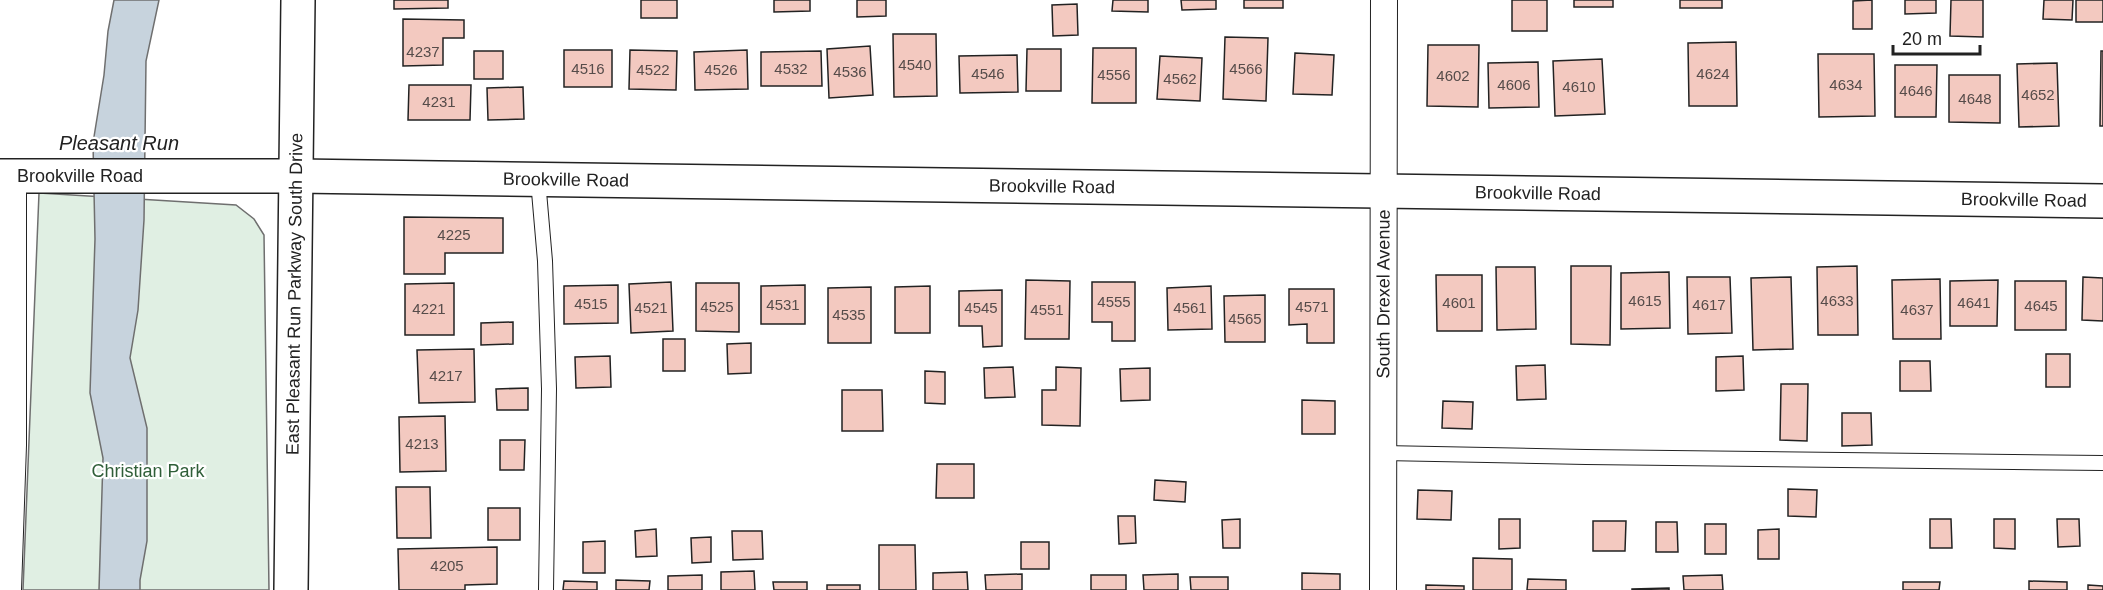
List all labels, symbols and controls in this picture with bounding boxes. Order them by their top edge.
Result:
scale bar [1893,18,1980,56]
text: 20 m [1902,29,1942,49]
house number: 4237 [406,43,440,60]
house number: 4540 [898,56,932,73]
house number: 4516 [571,60,605,77]
house number: 4532 [774,60,808,77]
house number: 4566 [1229,60,1263,77]
house number: 4522 [636,61,670,78]
house number: 4526 [704,61,738,78]
house number: 4536 [833,63,867,80]
house number: 4546 [971,65,1005,82]
house number: 4624 [1696,65,1730,82]
house number: 4556 [1097,66,1131,83]
house number: 4602 [1436,67,1470,84]
house number: 4562 [1163,70,1197,87]
house number: 4606 [1497,76,1531,93]
house number: 4634 [1829,76,1863,93]
house number: 4610 [1562,78,1596,95]
house number: 4646 [1899,82,1933,99]
house number: 4652 [2021,86,2055,103]
house number: 4648 [1958,90,1992,107]
house number: 4231 [422,93,456,110]
water label: Pleasant Run [59,132,179,154]
street label: East Pleasant Run Parkway South Drive [283,133,306,455]
street label: Brookville Road [17,166,143,186]
street label: Brookville Road [503,169,629,191]
street label: Brookville Road [989,176,1115,197]
street label: Brookville Road [1475,182,1601,204]
street label: Brookville Road [1961,189,2087,211]
street label: South Drexel Avenue [1373,210,1394,378]
house number: 4225 [437,226,471,243]
house number: 4615 [1628,292,1662,309]
house number: 4633 [1820,292,1854,309]
house number: 4555 [1097,293,1131,310]
house number: 4601 [1442,294,1476,311]
house number: 4641 [1957,294,1991,311]
house number: 4515 [574,295,608,312]
house number: 4531 [766,296,800,313]
house number: 4617 [1692,296,1726,313]
house number: 4645 [2024,297,2058,314]
house number: 4525 [700,298,734,315]
house number: 4571 [1295,298,1329,315]
house number: 4521 [634,299,668,316]
house number: 4545 [964,299,998,316]
house number: 4561 [1173,299,1207,316]
house number: 4221 [412,300,446,317]
house number: 4551 [1030,301,1064,318]
house number: 4637 [1900,301,1934,318]
house number: 4535 [832,306,866,323]
house number: 4565 [1228,310,1262,327]
house number: 4217 [429,367,463,384]
house number: 4213 [405,435,439,452]
park label: Christian Park [91,461,206,481]
house number: 4205 [430,557,464,574]

